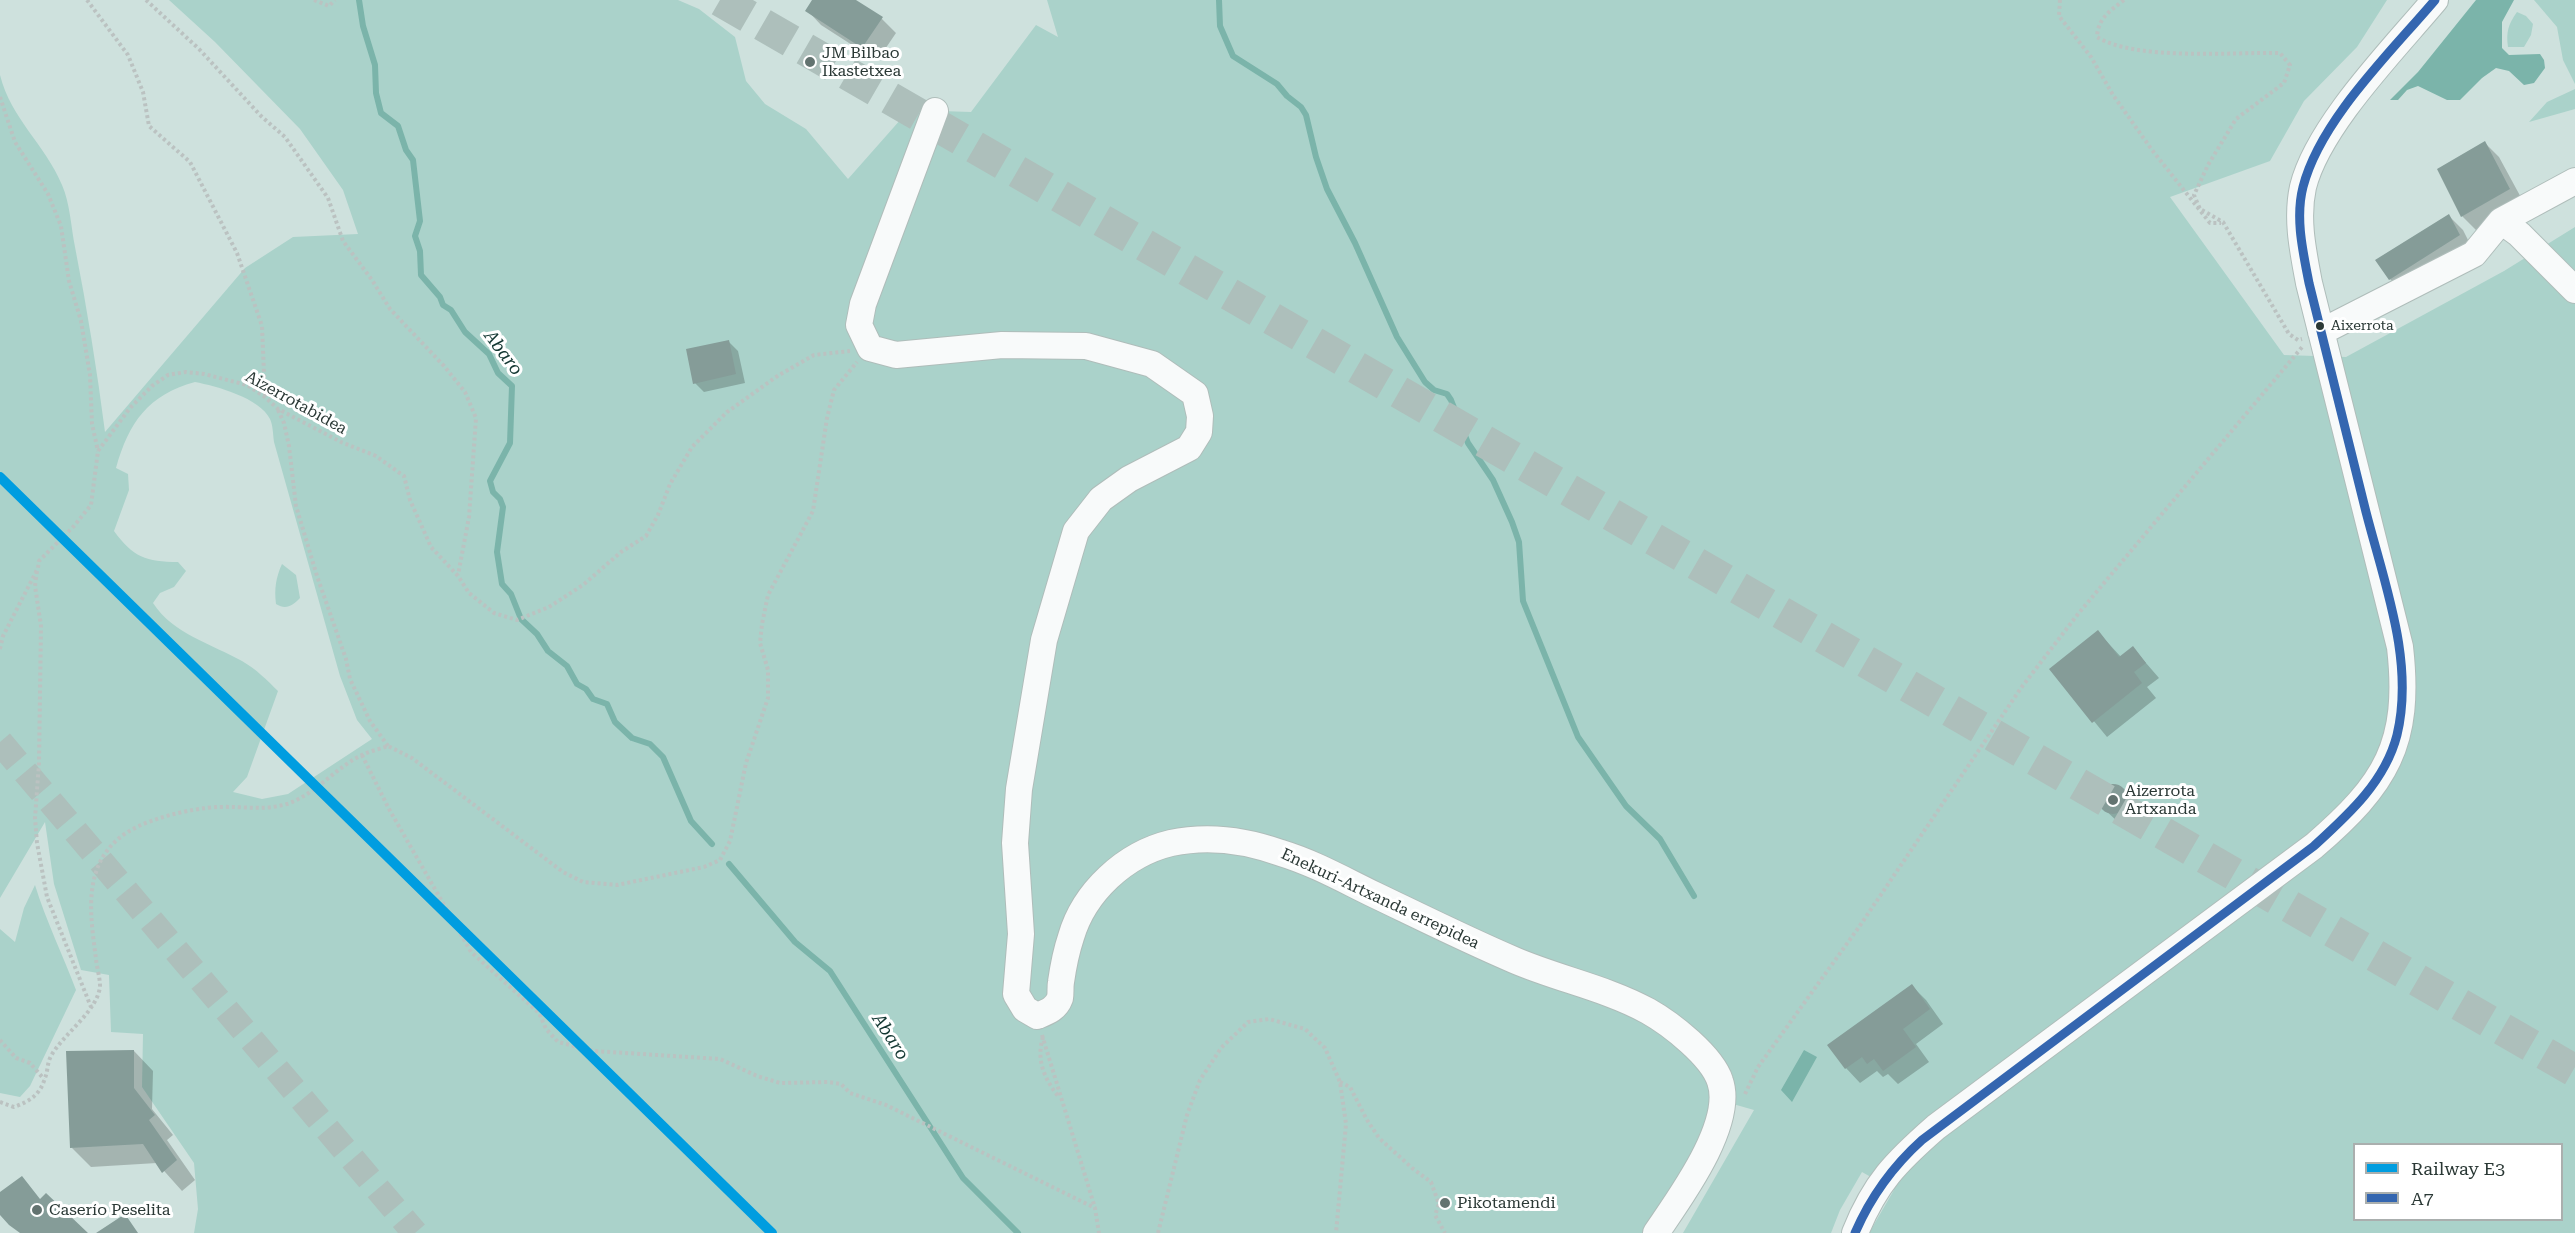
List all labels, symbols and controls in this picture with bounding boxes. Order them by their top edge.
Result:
place label: JM Bilbao Ikastetxea [822,43,901,81]
marker: JM Bilbao Ikastetxea [803,55,817,69]
place label: Aixerrota [2331,318,2394,334]
marker: Aixerrota [2314,320,2326,332]
water label: Abaro [479,326,527,380]
street label: Aizerrotabidea [242,367,350,439]
place label: Aizerrota Artxanda [2125,781,2196,819]
marker: Aizerrota Artxanda [2106,793,2120,807]
street label: Enekuri-Artxanda errepidea [1278,845,1482,953]
water label: Abaro [867,1010,913,1064]
legend [2353,1143,2563,1221]
text: Railway E3 [2411,1158,2505,1179]
text: A7 [2411,1188,2434,1209]
place label: Pikotamendi [1457,1193,1556,1213]
marker: Pikotamendi [1438,1196,1452,1210]
place label: Caserío Peselita [49,1200,170,1220]
marker: Caserío Peselita [30,1203,44,1217]

